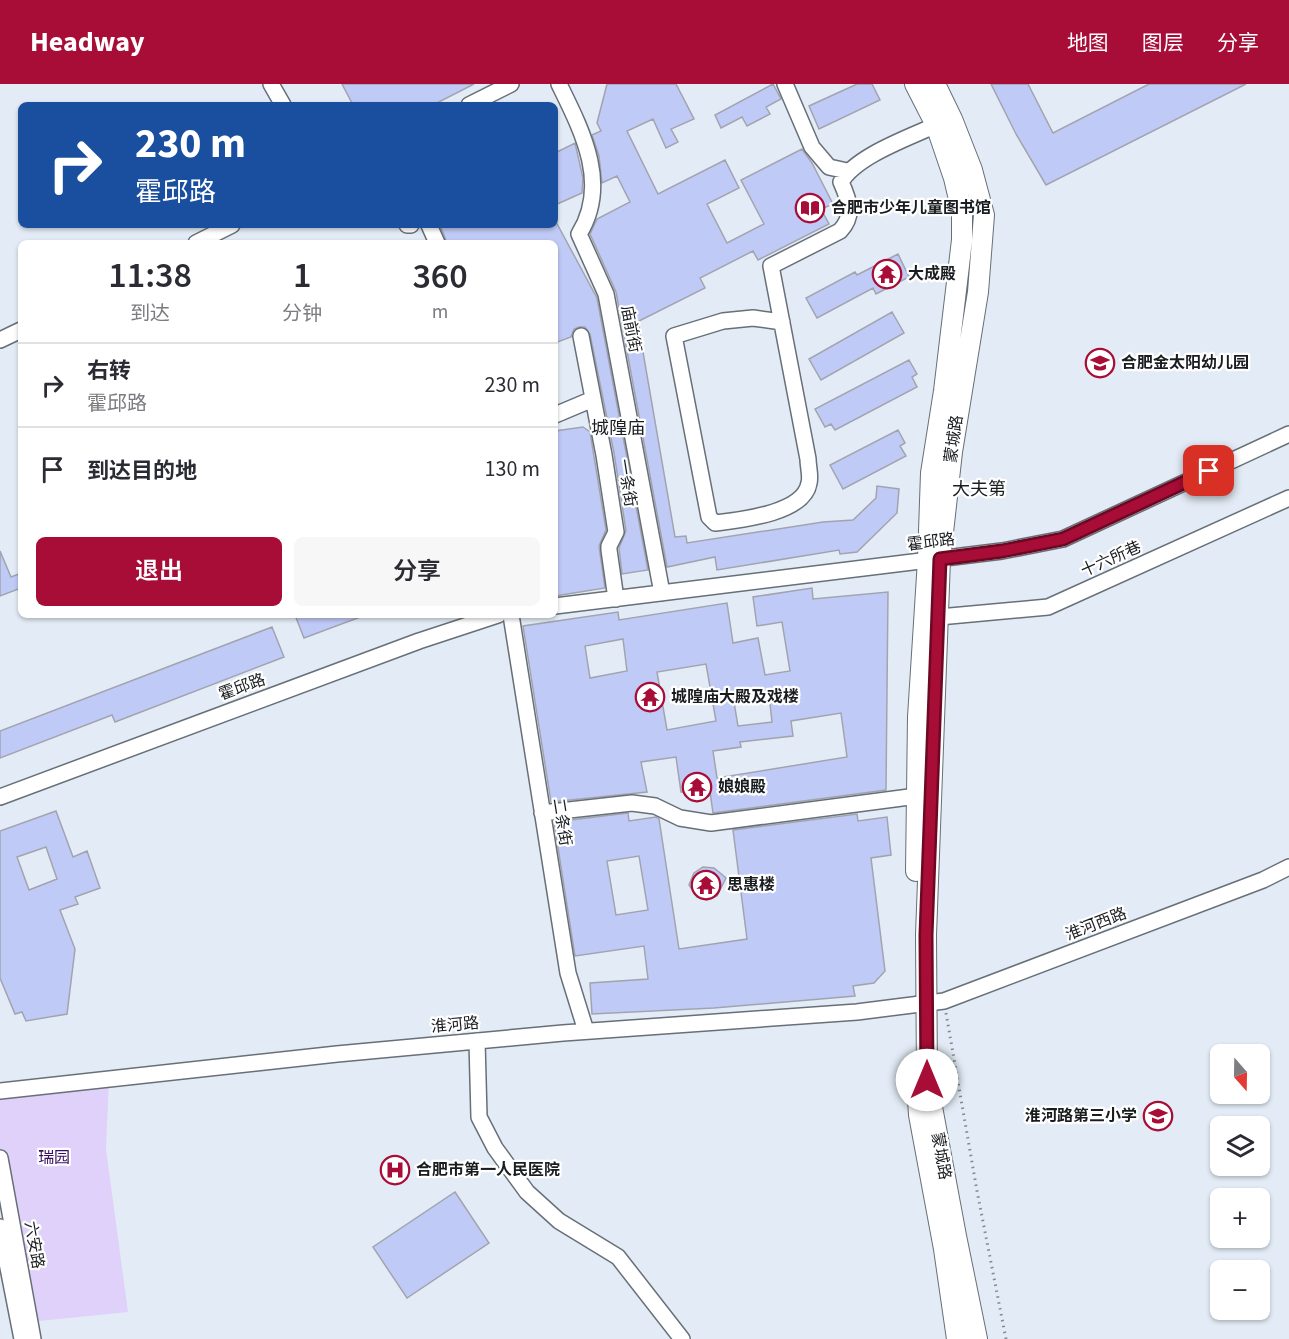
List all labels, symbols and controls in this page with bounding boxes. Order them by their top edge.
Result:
text: Headway [30,22,145,62]
text: 地图 [1067,28,1109,58]
text: 图层 [1142,28,1184,58]
text: 分享 [1217,28,1259,58]
text: 230 m [135,114,246,174]
icon: right [36,126,114,204]
text: 霍邱路 [135,173,216,212]
library icon: 合肥市少年儿童图书馆 [794,192,826,224]
place label: 合肥市少年儿童图书馆 [831,197,991,219]
text: 11:38 [108,250,192,301]
text: 1 [293,250,311,301]
text: 360 [412,251,468,302]
temple icon: 大成殿 [871,258,903,290]
place label: 大成殿 [908,263,956,285]
text: m [432,298,448,326]
text: 到达 [130,300,170,328]
text: 分钟 [282,300,322,328]
street label: 庙前街 [616,303,646,355]
school or university icon: 合肥金太阳幼儿园 [1084,347,1116,379]
place label: 合肥金太阳幼儿园 [1121,352,1249,374]
text: 右转 [87,355,131,387]
icon: right [36,369,69,402]
text: 230 m [485,369,540,401]
text: 霍邱路 [87,390,147,418]
street label: 蒙城路 [940,414,968,464]
district label: 城隍庙 [591,416,645,441]
pin [1183,445,1234,496]
icon: arrive [36,453,69,486]
text: 130 m [485,453,540,485]
icon: arrive [1192,454,1225,487]
text: 到达目的地 [87,455,197,487]
street label: 一条街 [612,458,642,508]
district label: 大夫第 [952,477,1006,502]
street label: 霍邱路 [906,528,956,556]
street label: 十六所巷 [1077,536,1145,582]
button: 退出 [36,537,282,606]
button: 分享 [294,537,540,606]
street label: 霍邱路 [216,668,268,706]
temple icon: 城隍庙大殿及戏楼 [634,681,666,713]
place label: 城隍庙大殿及戏楼 [671,686,799,708]
temple icon: 娘娘殿 [681,771,713,803]
place label: 娘娘殿 [718,776,766,798]
street label: 二条街 [547,797,577,847]
temple icon: 思惠楼 [690,869,722,901]
place label: 思惠楼 [727,874,775,896]
street label: 淮河西路 [1062,902,1130,946]
street label: 淮河路 [430,1012,480,1038]
north arrow [1210,1044,1270,1104]
map controls [1210,1044,1270,1320]
position arrow [895,1048,959,1112]
school or university icon: 淮河路第三小学 [1142,1100,1174,1132]
place label: 淮河路第三小学 [1025,1105,1137,1127]
button: layers [1210,1116,1270,1176]
street label: 蒙城路 [926,1130,956,1182]
park label: 瑞园 [38,1147,70,1169]
hospital icon: 合肥市第一人民医院 [379,1154,411,1186]
place label: 合肥市第一人民医院 [416,1159,560,1181]
button: + [1210,1188,1270,1248]
street label: 六安路 [19,1219,49,1271]
button: − [1210,1260,1270,1320]

